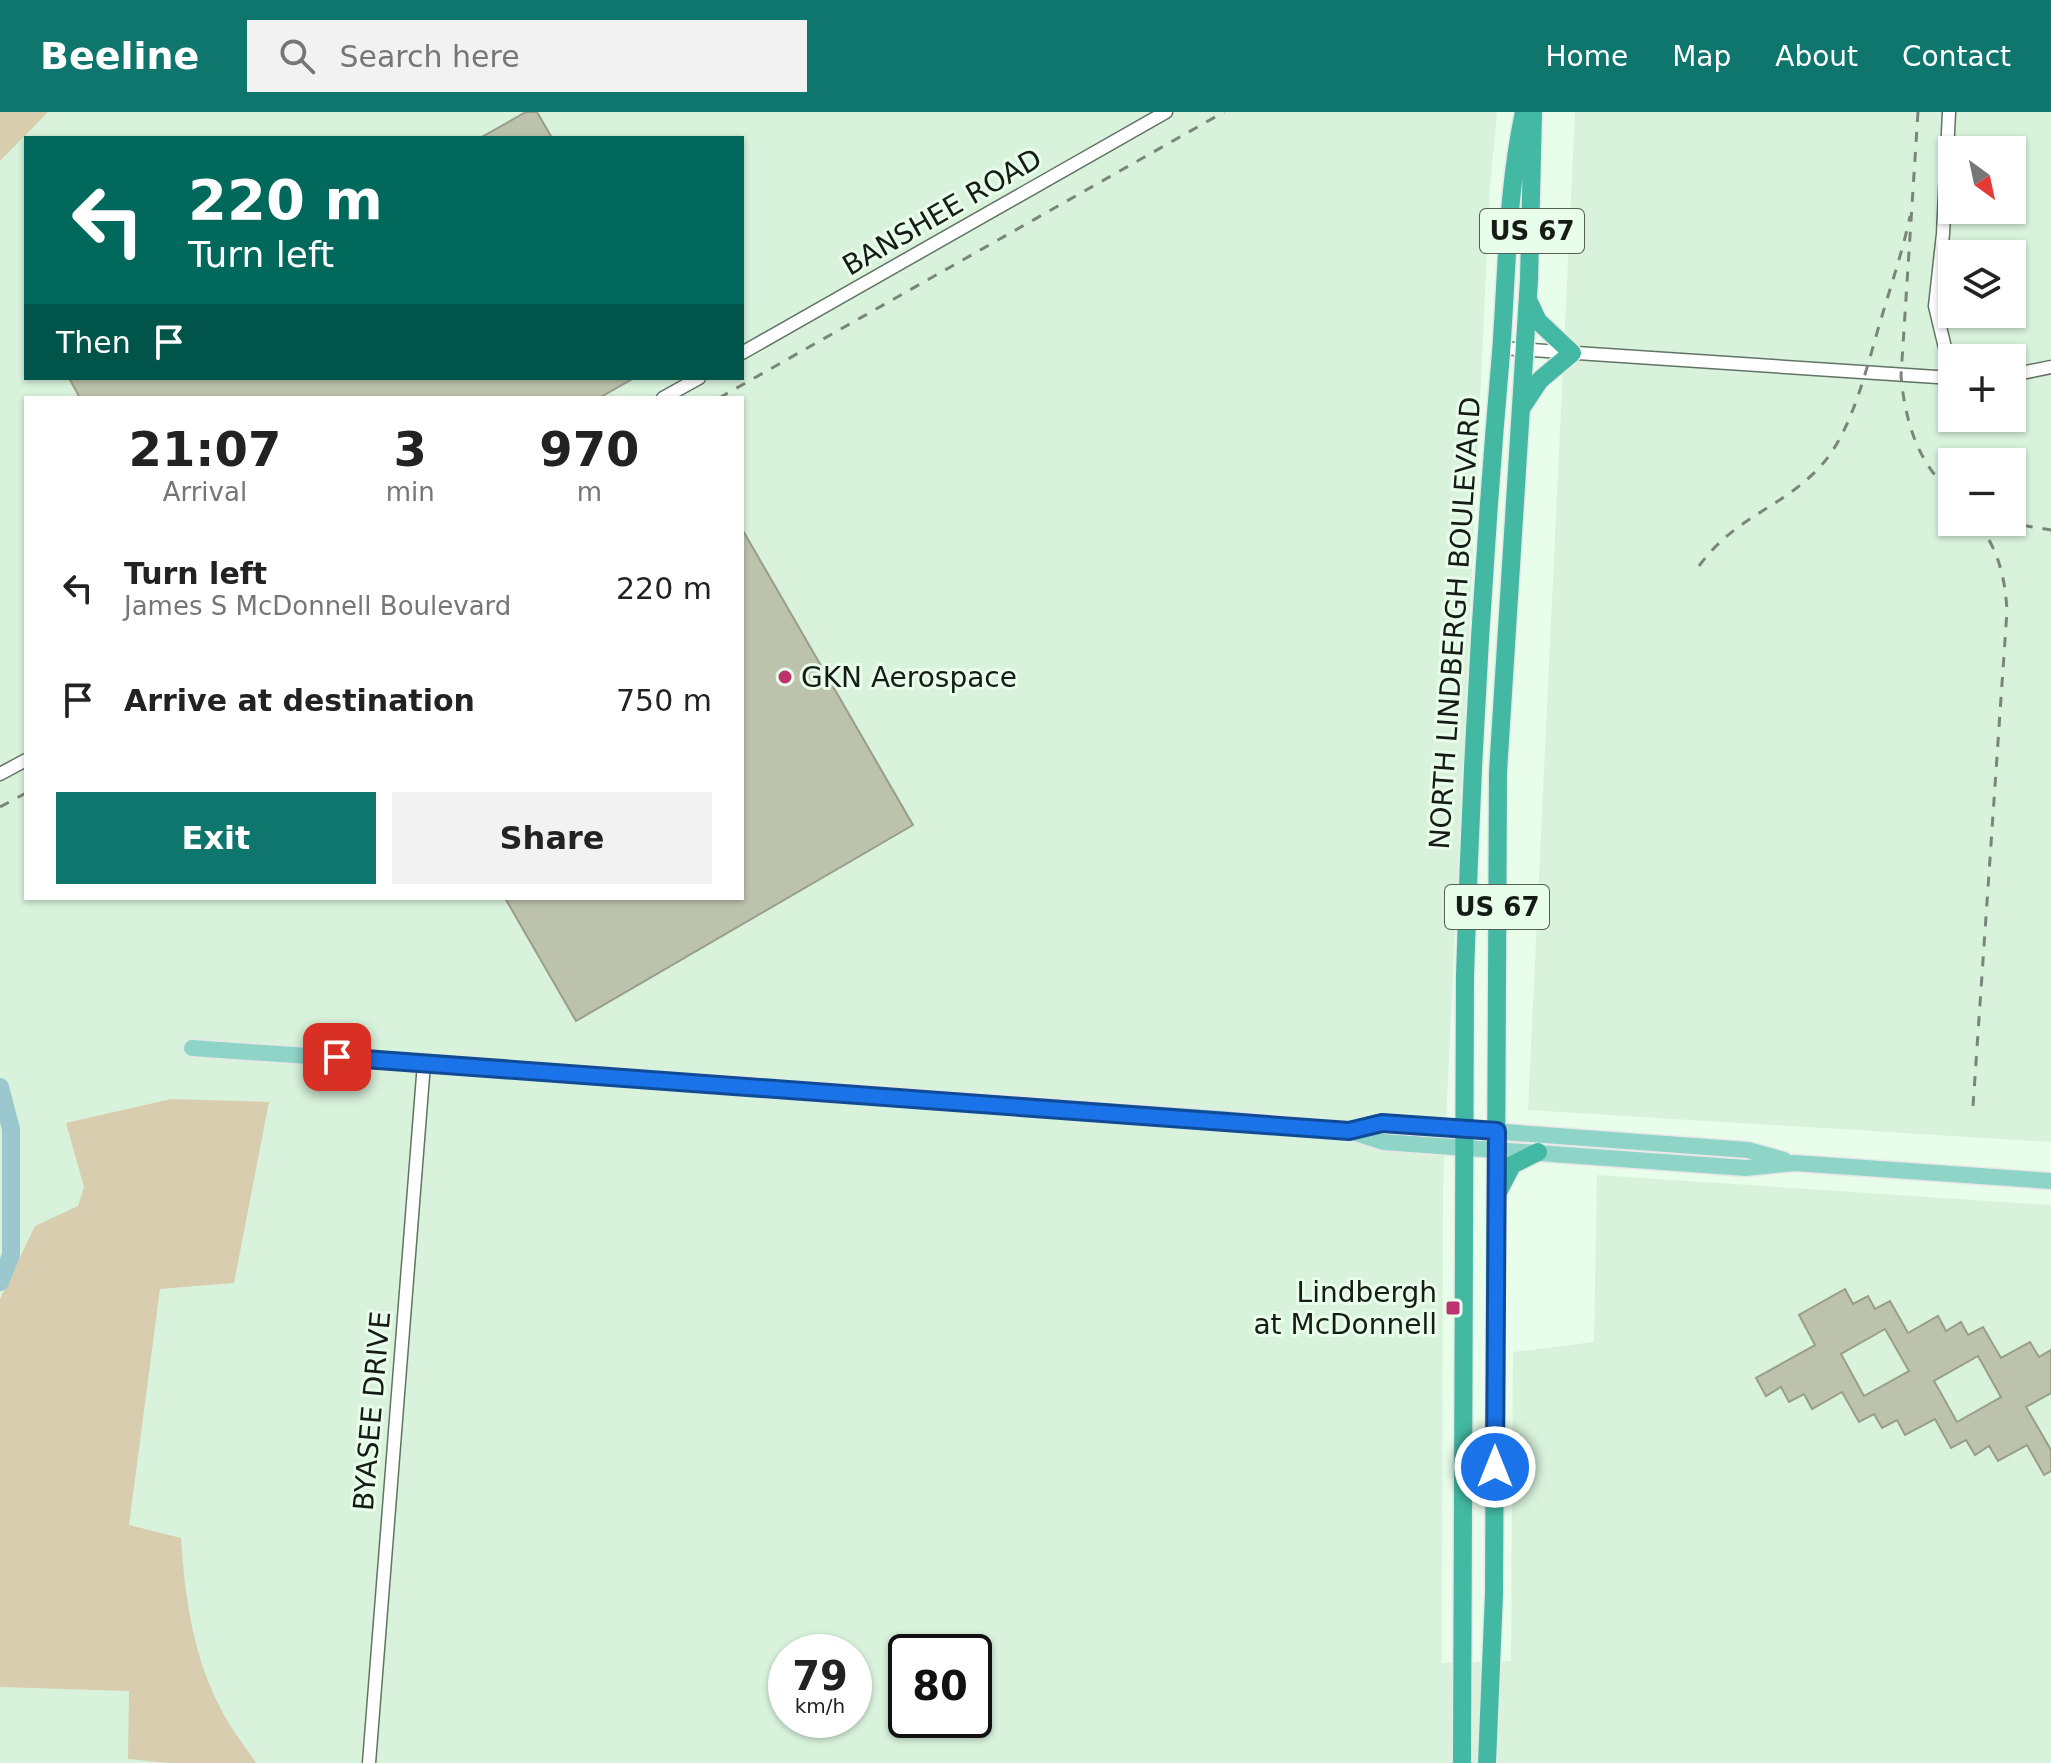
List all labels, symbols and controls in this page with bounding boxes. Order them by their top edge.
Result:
search box [247,20,807,92]
text: Beeline [40,34,199,78]
icon: search [275,34,319,78]
text: Search here [339,39,520,74]
text: Home [1545,40,1628,73]
text: Map [1672,40,1731,73]
text: About [1775,40,1858,73]
text: Contact [1902,40,2011,73]
north arrow [1938,136,2026,224]
map controls [1938,136,2026,536]
street label: BANSHEE ROAD [837,142,1047,282]
text: 220 m [188,167,383,232]
icon: left [56,168,160,272]
road number: US 67 [1480,209,1584,253]
text: Turn left [188,234,334,275]
button: layers [1938,240,2026,328]
icon: arrive [147,320,191,364]
text: Then [56,325,131,360]
button: + [1938,344,2026,432]
street label: NORTH LINDBERGH BOULEVARD [1423,395,1487,851]
text: 21:07 [128,421,281,477]
text: 3 [394,421,427,477]
text: 970 [539,421,639,477]
button: − [1938,448,2026,536]
text: Arrival [163,477,247,507]
text: min [386,477,435,507]
text: m [577,477,602,507]
text: Turn left [124,556,267,591]
icon: left [56,566,100,610]
text: 220 m [616,571,712,606]
text: James S McDonnell Boulevard [124,591,511,621]
place label: GKN Aerospace [801,661,1017,694]
marker: GKN Aerospace [776,668,794,686]
icon: arrive [56,678,100,722]
text: Arrive at destination [124,683,475,718]
text: 750 m [616,683,712,718]
button: Exit [56,792,376,884]
button: Share [392,792,712,884]
road number: US 67 [1445,885,1549,929]
pin [303,1023,371,1091]
icon: arrive [315,1035,359,1079]
place label: Lindbergh at McDonnell [1253,1276,1437,1341]
marker: Lindbergh at McDonnell [1444,1299,1462,1317]
street label: BYASEE DRIVE [347,1310,397,1512]
position arrow [1453,1425,1537,1509]
speed limit sign: 80 [888,1634,992,1738]
text: 79 [792,1653,848,1699]
text: km/h [795,1694,845,1718]

